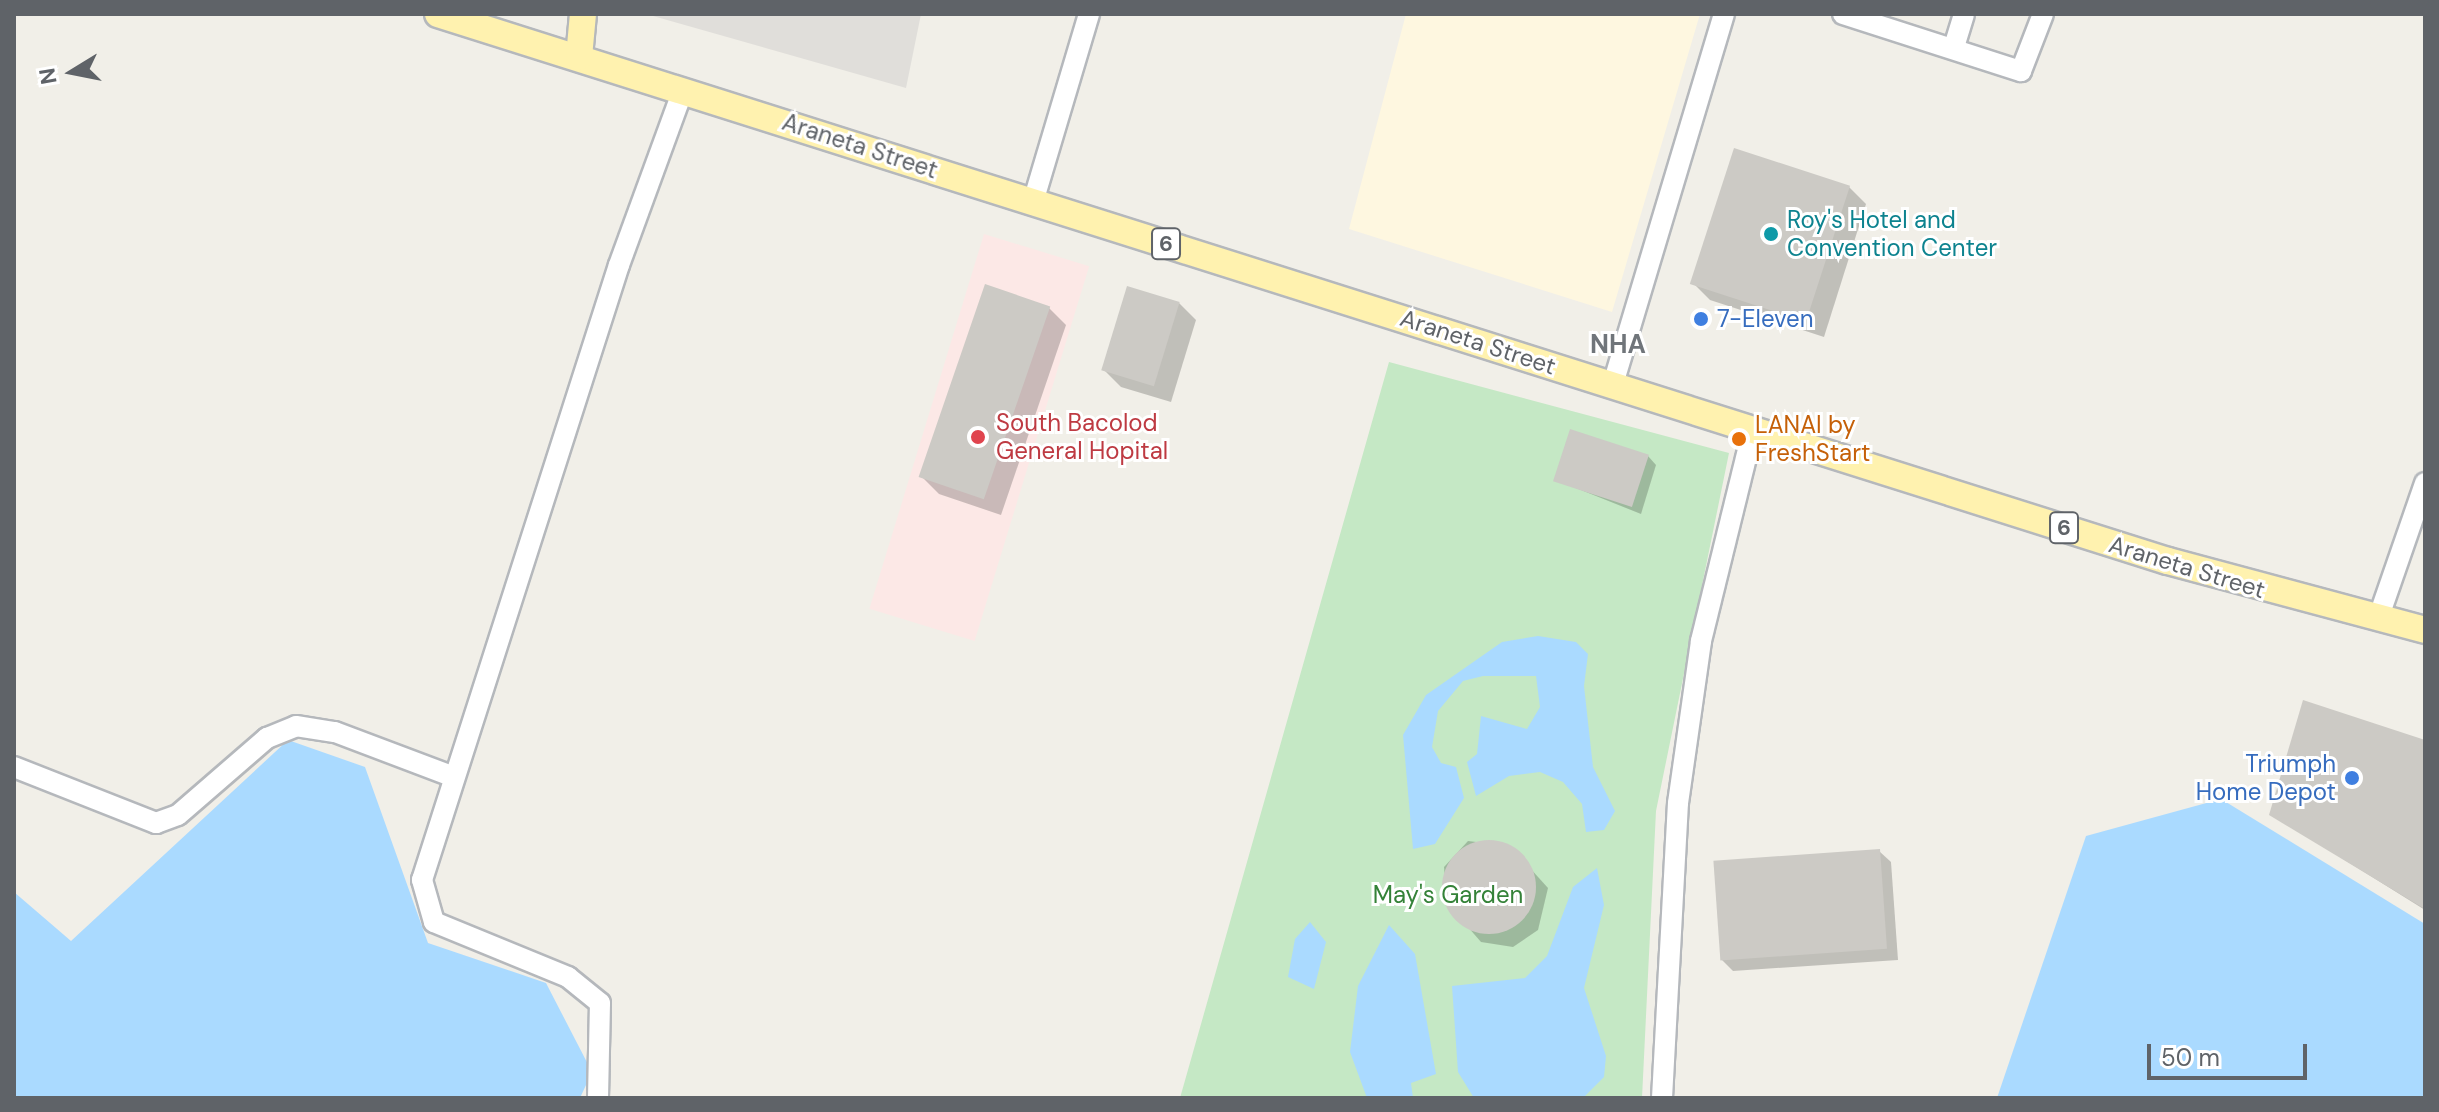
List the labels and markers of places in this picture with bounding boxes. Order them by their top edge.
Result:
place label: Roy's Hotel and Convention Center [1787,206,1997,262]
marker: Roy's Hotel and Convention Center [1762,225,1780,243]
place label: 7-Eleven [1717,305,1814,333]
marker: 7-Eleven [1692,310,1710,328]
place label: South Bacolod General Hopital [996,409,1168,465]
place label: LANAI by FreshStart [1755,411,1870,467]
marker: South Bacolod General Hopital [967,426,989,448]
marker: LANAI by FreshStart [1730,430,1748,448]
place label: Triumph Home Depot [2196,750,2336,806]
marker: Triumph Home Depot [2343,769,2361,787]

